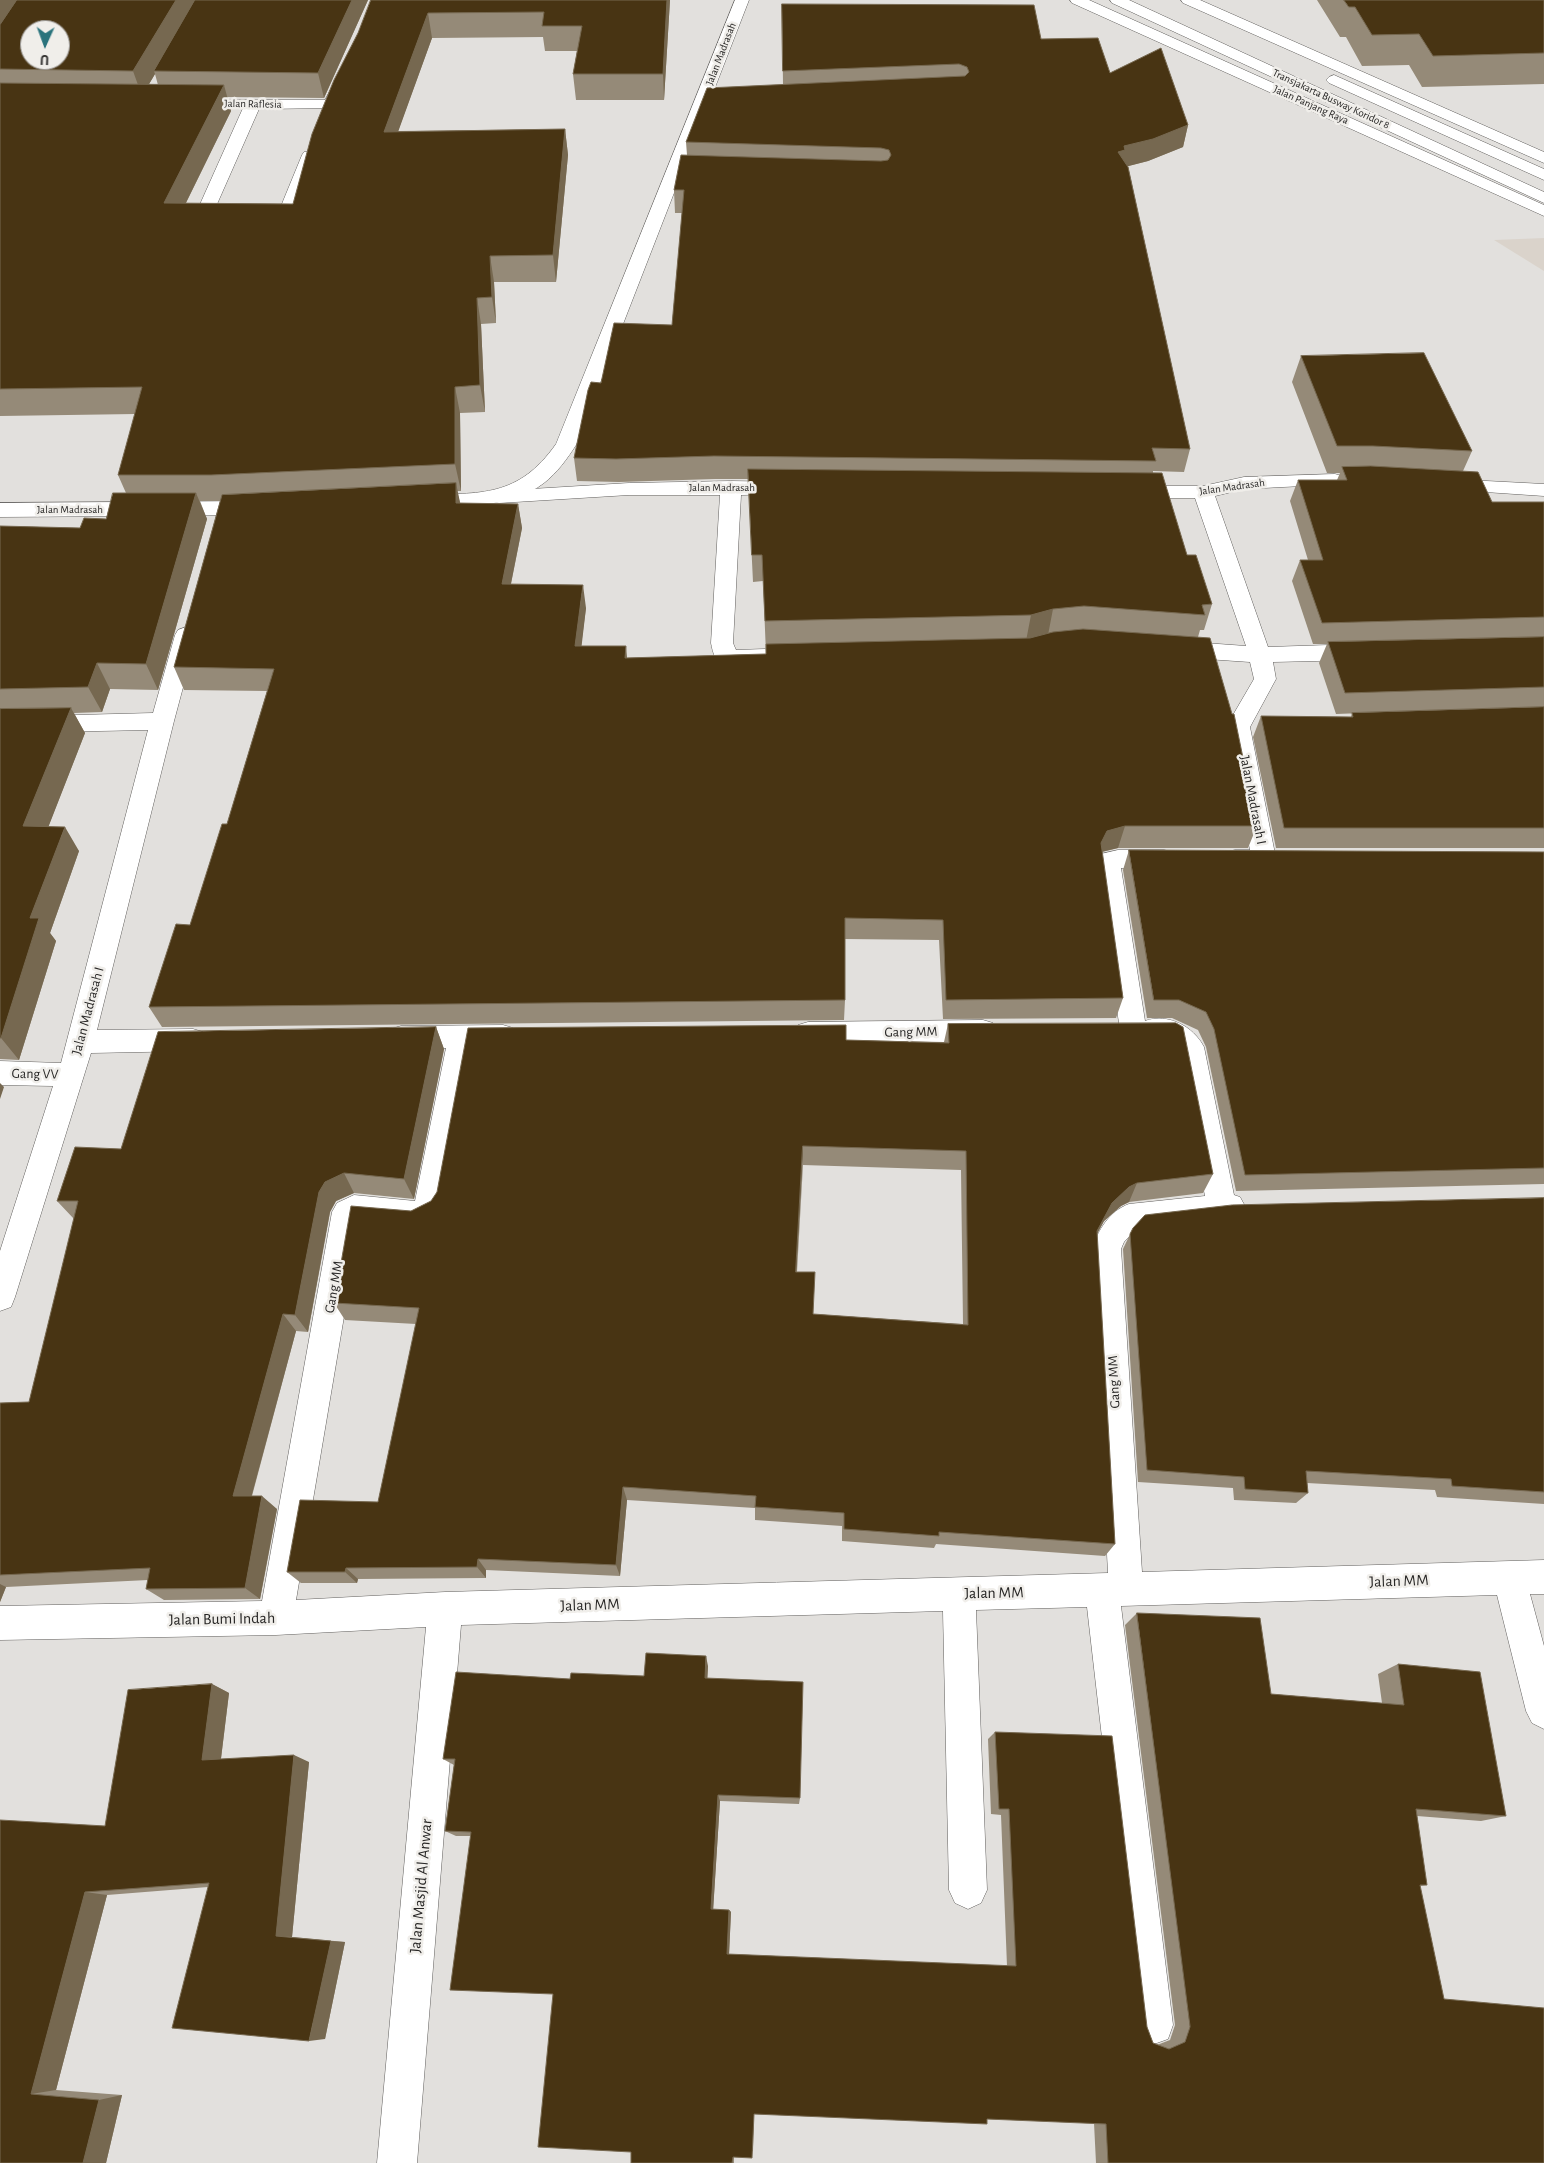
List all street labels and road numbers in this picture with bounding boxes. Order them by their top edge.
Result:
street label: Jalan Madrasah [703,21,739,87]
street label: Transjakarta Busway Koridor 8 [1270,66,1392,132]
street label: Jalan Panjang Raya [1271,83,1351,127]
street label: Jalan Raflesia [224,97,282,111]
street label: Jalan Madrasah [1198,476,1266,498]
street label: Jalan Madrasah [689,481,755,495]
street label: Jalan Madrasah [37,503,103,517]
street label: Jalan Madrasah I [1236,754,1270,846]
street label: Jalan Madrasah I [68,965,108,1057]
street label: Gang MM [884,1023,938,1041]
street label: Gang VV [11,1065,59,1083]
street label: Gang MM [321,1259,347,1315]
street label: Gang MM [1104,1355,1124,1409]
street label: Jalan MM [1369,1570,1429,1592]
street label: Jalan MM [964,1583,1024,1603]
street label: Jalan MM [560,1594,620,1616]
street label: Jalan Bumi Indah [169,1608,275,1630]
street label: Jalan Masjid Al Anwar [406,1818,436,1954]

